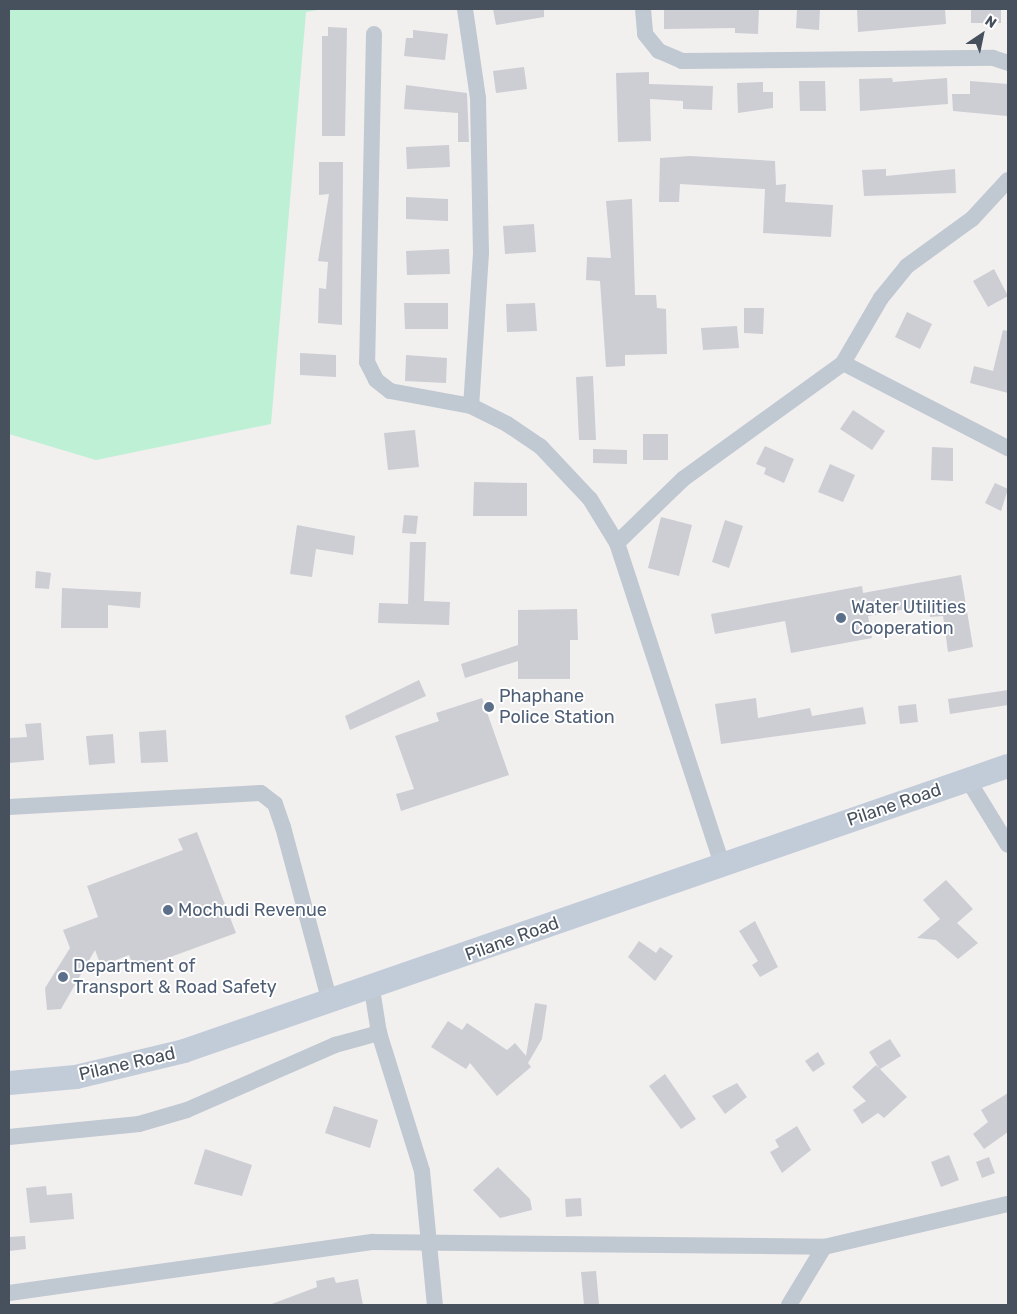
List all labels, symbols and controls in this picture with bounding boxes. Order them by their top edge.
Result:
north arrow [957,10,1007,60]
text: N [982,12,1000,32]
place label: Water Utilities Cooperation [851,597,967,640]
marker: Water Utilities Cooperation [835,612,847,624]
place label: Phaphane Police Station [499,686,615,729]
marker: Phaphane Police Station [483,701,495,713]
street label: Pilane Road [844,779,944,831]
place label: Mochudi Revenue [178,899,327,921]
marker: Mochudi Revenue [162,904,174,916]
street label: Pilane Road [462,912,562,966]
place label: Department of Transport & Road Safety [73,956,277,999]
marker: Department of Transport & Road Safety [57,971,69,983]
street label: Pilane Road [77,1042,177,1086]

